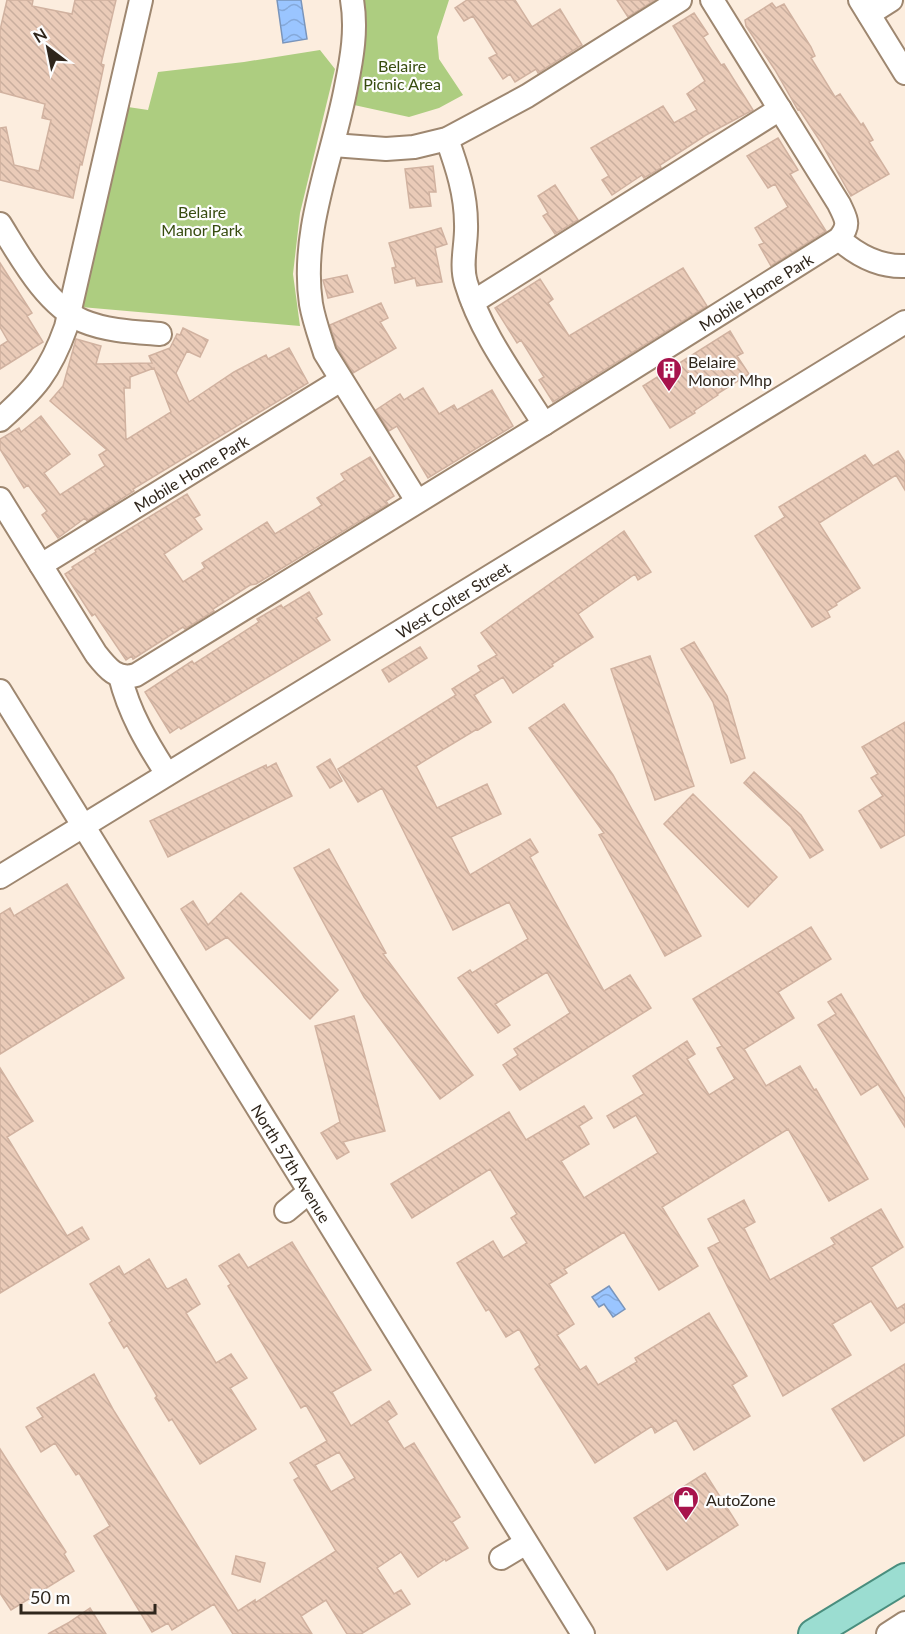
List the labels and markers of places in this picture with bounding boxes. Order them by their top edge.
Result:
place label: Belaire Monor Mhp [688,352,772,389]
building icon: Belaire Monor Mhp [654,355,684,393]
shop icon: AutoZone [671,1484,701,1522]
place label: AutoZone [706,1490,776,1509]

